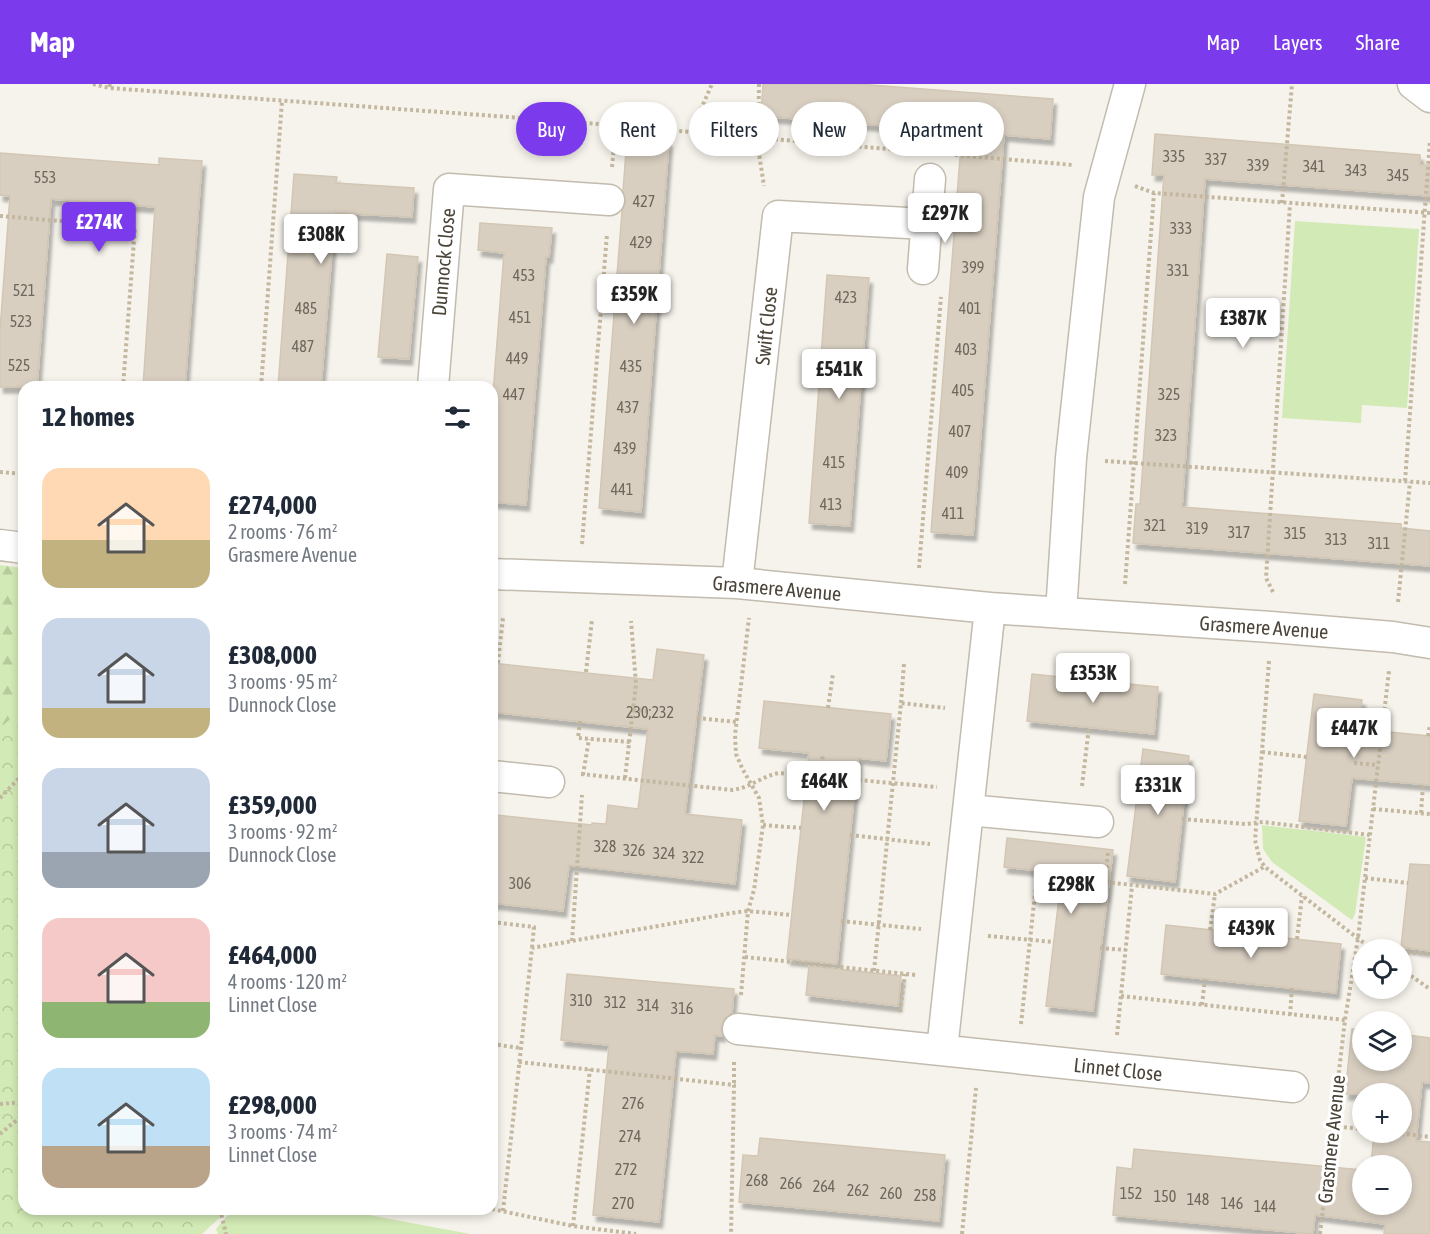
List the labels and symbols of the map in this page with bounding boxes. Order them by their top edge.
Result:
house number: 335 [1163,147,1185,165]
house number: 337 [1205,150,1227,168]
house number: 339 [1247,156,1269,174]
house number: 341 [1303,157,1325,175]
house number: 343 [1345,161,1367,179]
house number: 345 [1387,166,1409,184]
house number: 553 [34,168,56,186]
house number: 427 [633,192,655,210]
pin: £297K [903,193,987,244]
pin: £274K [57,202,141,253]
street label: Dunnock Close [427,207,459,317]
pin: £308K [279,214,363,265]
house number: 333 [1170,219,1192,237]
house number: 429 [630,233,652,251]
house number: 399 [962,258,984,276]
house number: 331 [1167,261,1189,279]
house number: 453 [513,266,535,284]
pin: £359K [592,274,676,325]
house number: 521 [13,281,35,299]
street label: Swift Close [750,286,782,366]
house number: 423 [835,288,857,306]
pin: £387K [1201,298,1285,349]
house number: 485 [295,299,317,317]
house number: 401 [959,299,981,317]
house number: 451 [509,308,531,326]
house number: 523 [10,312,32,330]
house number: 487 [292,337,314,355]
house number: 403 [955,340,977,358]
house number: 449 [506,349,528,367]
pin: £541K [797,349,881,400]
house number: 525 [8,356,30,374]
house number: 435 [620,357,642,375]
house number: 405 [952,381,974,399]
house number: 447 [503,385,525,403]
house number: 325 [1158,385,1180,403]
house number: 437 [617,398,639,416]
house number: 407 [949,422,971,440]
house number: 323 [1155,426,1177,444]
house number: 439 [614,439,636,457]
house number: 415 [823,453,845,471]
house number: 409 [946,463,968,481]
house number: 441 [611,480,633,498]
house number: 413 [820,495,842,513]
house number: 411 [942,504,964,522]
house number: 321 [1144,516,1166,534]
house number: 319 [1186,519,1208,537]
house number: 317 [1228,523,1250,541]
house number: 315 [1284,524,1306,542]
house number: 313 [1325,530,1347,548]
house number: 311 [1368,534,1390,552]
street label: Grasmere Avenue [712,571,842,605]
street label: Grasmere Avenue [1199,611,1329,643]
pin: £353K [1051,653,1135,704]
house number: 230;232 [626,703,674,721]
pin: £447K [1312,708,1396,759]
pin: £464K [782,761,866,812]
pin: £331K [1116,765,1200,816]
house number: 328 [594,837,616,855]
house number: 326 [623,841,645,859]
house number: 324 [653,844,675,862]
house number: 322 [682,848,704,866]
pin: £298K [1029,864,1113,915]
house number: 306 [509,874,531,892]
pin: £439K [1209,908,1293,959]
house number: 310 [570,991,592,1009]
house number: 312 [604,993,626,1011]
house number: 314 [637,996,659,1014]
house number: 316 [671,999,693,1017]
street label: Linnet Close [1073,1053,1163,1085]
street label: Grasmere Avenue [1313,1074,1349,1204]
house number: 276 [622,1094,644,1112]
house number: 274 [619,1127,641,1145]
house number: 272 [615,1160,637,1178]
house number: 268 [746,1171,768,1189]
house number: 266 [780,1174,802,1192]
house number: 264 [813,1177,835,1195]
house number: 262 [847,1181,869,1199]
house number: 260 [880,1184,902,1202]
house number: 152 [1120,1184,1142,1202]
house number: 258 [914,1186,936,1204]
house number: 150 [1154,1187,1176,1205]
house number: 148 [1187,1190,1209,1208]
house number: 270 [612,1194,634,1212]
house number: 146 [1221,1194,1243,1212]
house number: 144 [1254,1197,1276,1215]

